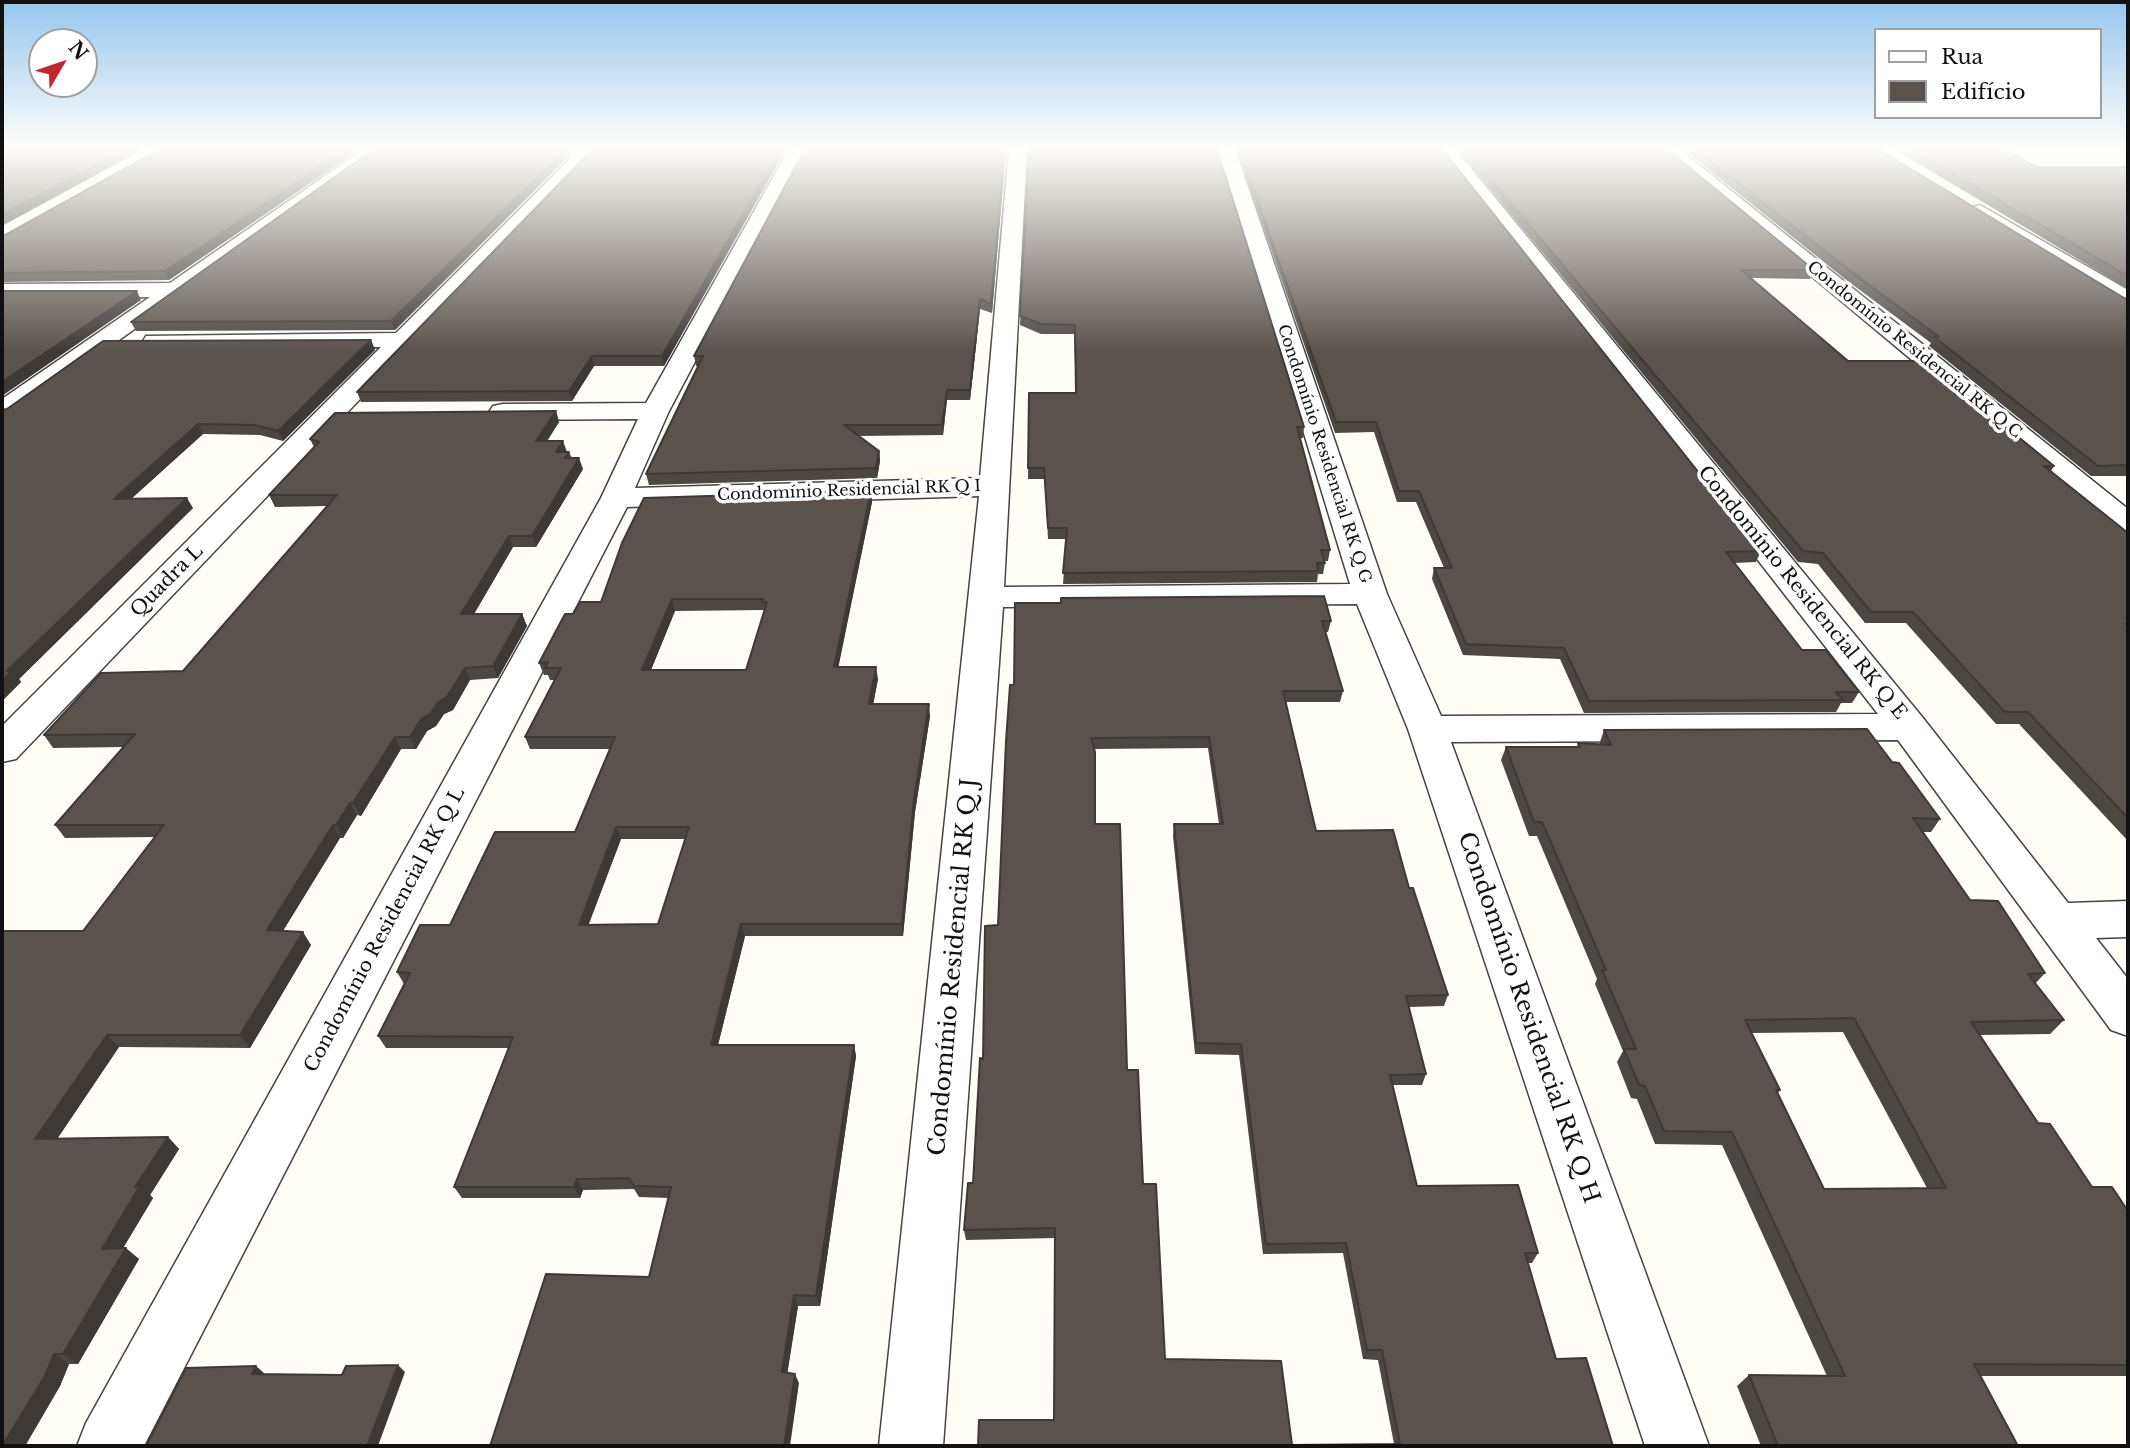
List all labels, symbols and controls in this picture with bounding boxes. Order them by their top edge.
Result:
north arrow [28,28,98,98]
legend [1874,28,2102,119]
text: N [64,37,93,65]
text: Rua [1941,44,1983,70]
text: Edifício [1941,79,2026,105]
street label: Condomínio Residencial RK Q C [1803,258,2025,442]
street label: Condomínio Residencial RK Q G [1273,322,1375,586]
street label: Condomínio Residencial RK Q E [1693,462,1911,724]
street label: Condomínio Residencial RK Q I [717,477,981,505]
street label: Quadra L [126,540,208,622]
street label: Condomínio Residencial RK Q J [924,777,984,1157]
street label: Condomínio Residencial RK Q L [300,784,470,1076]
street label: Condomínio Residencial RK Q H [1451,829,1605,1207]

